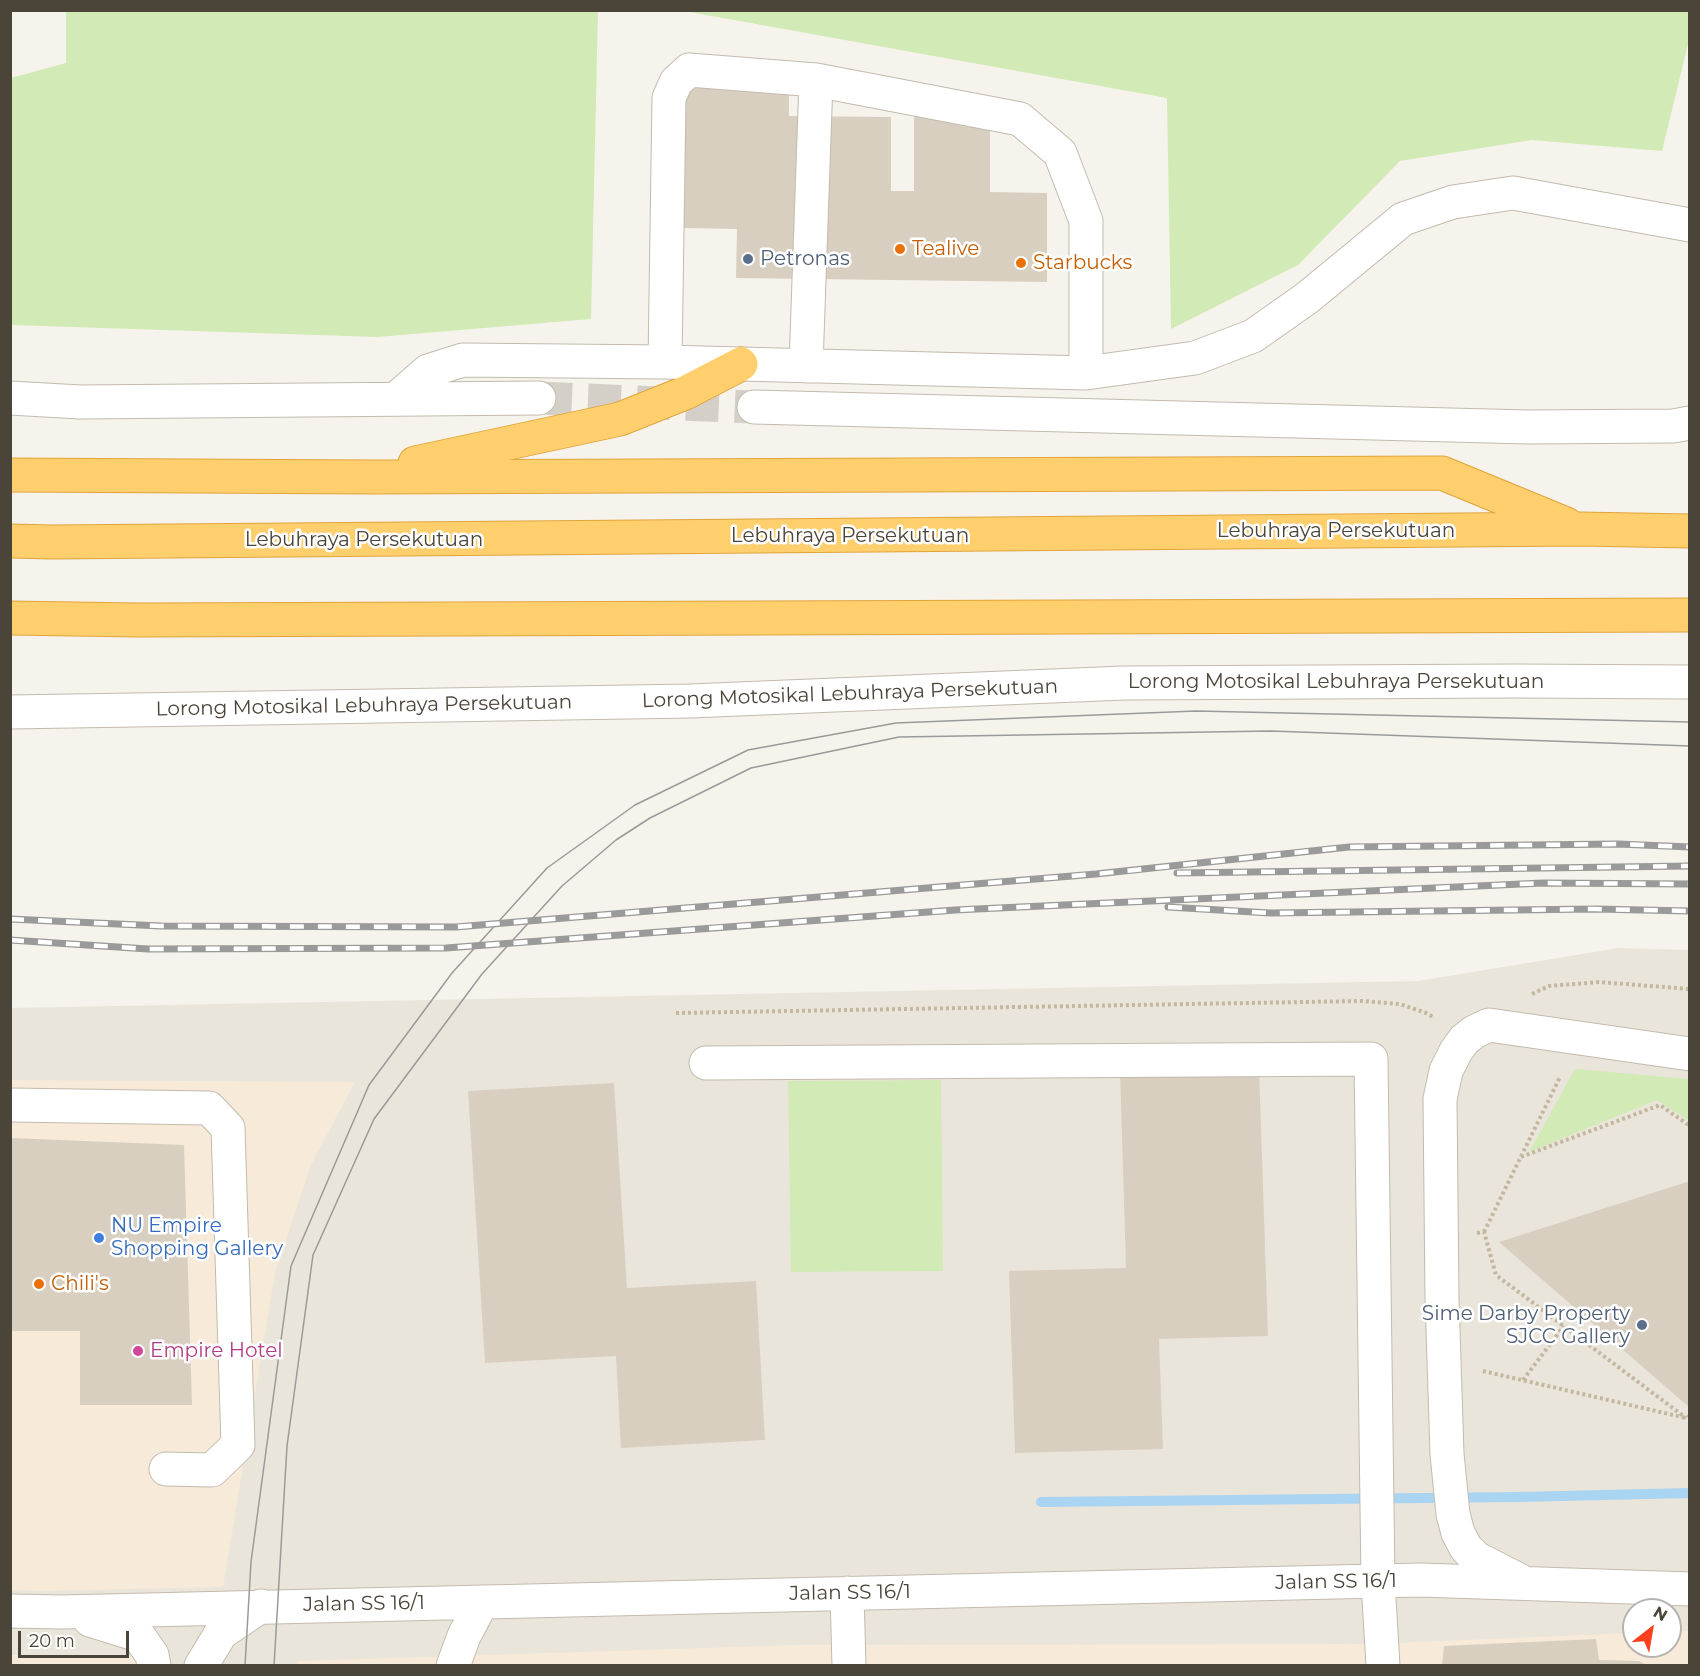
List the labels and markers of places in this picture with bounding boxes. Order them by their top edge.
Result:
place label: Tealive [912,237,979,261]
marker: Tealive [893,242,907,256]
place label: Petronas [760,247,850,271]
place label: Starbucks [1033,251,1132,275]
marker: Petronas [741,252,755,266]
marker: Starbucks [1014,256,1028,270]
place label: NU Empire Shopping Gallery [111,1214,283,1261]
marker: NU Empire Shopping Gallery [92,1231,106,1245]
place label: Chili's [51,1272,109,1296]
marker: Chili's [32,1277,46,1291]
place label: Sime Darby Property SJCC Gallery [1422,1302,1630,1349]
marker: Sime Darby Property SJCC Gallery [1635,1318,1649,1332]
place label: Empire Hotel [150,1339,283,1363]
marker: Empire Hotel [131,1344,145,1358]

